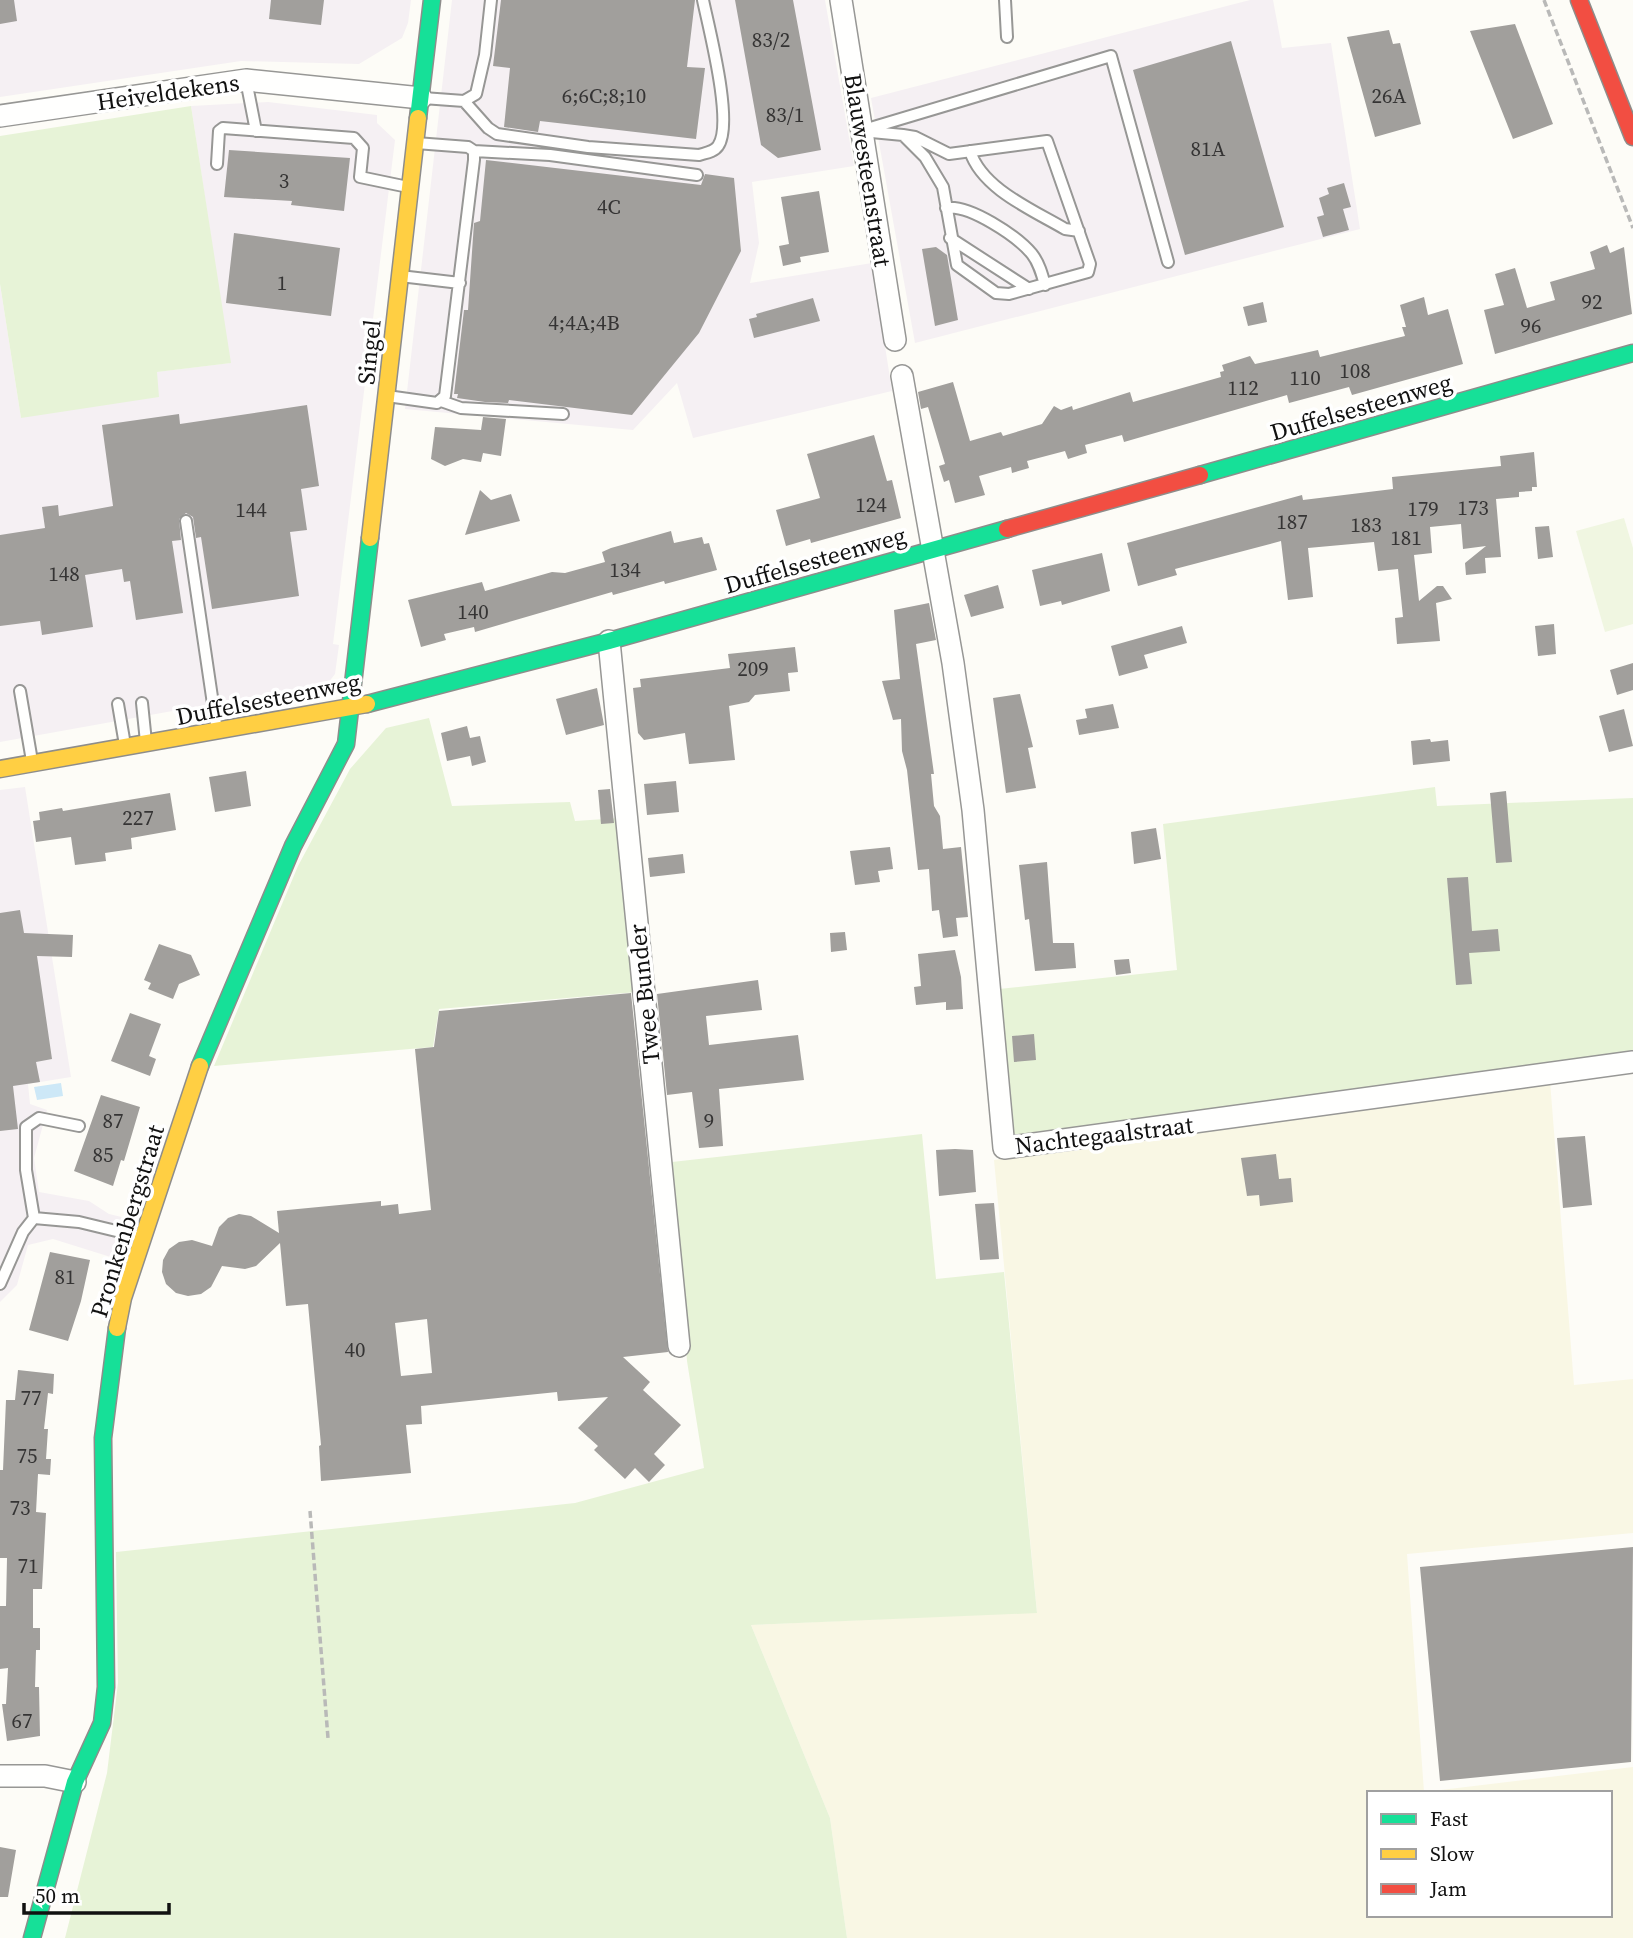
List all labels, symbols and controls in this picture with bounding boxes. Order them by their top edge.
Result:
house number: 83/2 [752,25,790,54]
street label: Heiveldekens [95,66,241,118]
street label: Blauwesteenstraat [836,71,900,269]
house number: 6;6C;8;10 [562,81,646,110]
house number: 26A [1372,81,1407,110]
house number: 83/1 [766,100,804,129]
house number: 81A [1191,134,1226,163]
house number: 3 [279,166,289,195]
house number: 4C [597,192,621,221]
house number: 1 [277,268,287,297]
house number: 92 [1582,287,1603,316]
house number: 4;4A;4B [548,308,620,337]
house number: 96 [1521,311,1542,340]
street label: Singel [349,318,389,386]
house number: 108 [1339,356,1371,385]
house number: 110 [1289,363,1321,392]
street label: Duffelsesteenweg [1266,365,1456,449]
house number: 112 [1227,373,1259,402]
house number: 124 [855,490,887,519]
house number: 173 [1457,493,1489,522]
house number: 179 [1407,494,1439,523]
house number: 144 [235,495,267,524]
house number: 187 [1276,507,1308,536]
house number: 183 [1350,510,1382,539]
street label: Duffelsesteenweg [720,518,910,602]
house number: 181 [1390,523,1422,552]
house number: 134 [609,555,641,584]
house number: 148 [48,559,80,588]
house number: 140 [457,597,489,626]
house number: 209 [737,654,769,683]
street label: Duffelsesteenweg [173,665,363,733]
house number: 227 [122,803,154,832]
street label: Twee Bunder [620,922,668,1066]
house number: 87 [103,1106,124,1135]
house number: 9 [704,1106,714,1135]
street label: Nachtegaalstraat [1013,1108,1195,1162]
street label: Pronkenbergstraat [82,1120,172,1321]
house number: 85 [93,1140,114,1169]
house number: 81 [55,1262,76,1291]
house number: 40 [345,1335,366,1364]
house number: 77 [21,1383,42,1412]
house number: 75 [17,1441,38,1470]
house number: 73 [10,1493,31,1522]
house number: 71 [18,1551,39,1580]
house number: 67 [12,1706,33,1735]
legend [1367,1791,1612,1917]
text: Fast [1430,1804,1468,1833]
text: Slow [1430,1839,1474,1868]
scale bar [24,1871,170,1915]
text: Jam [1429,1874,1467,1903]
text: 50 m [35,1881,80,1910]

